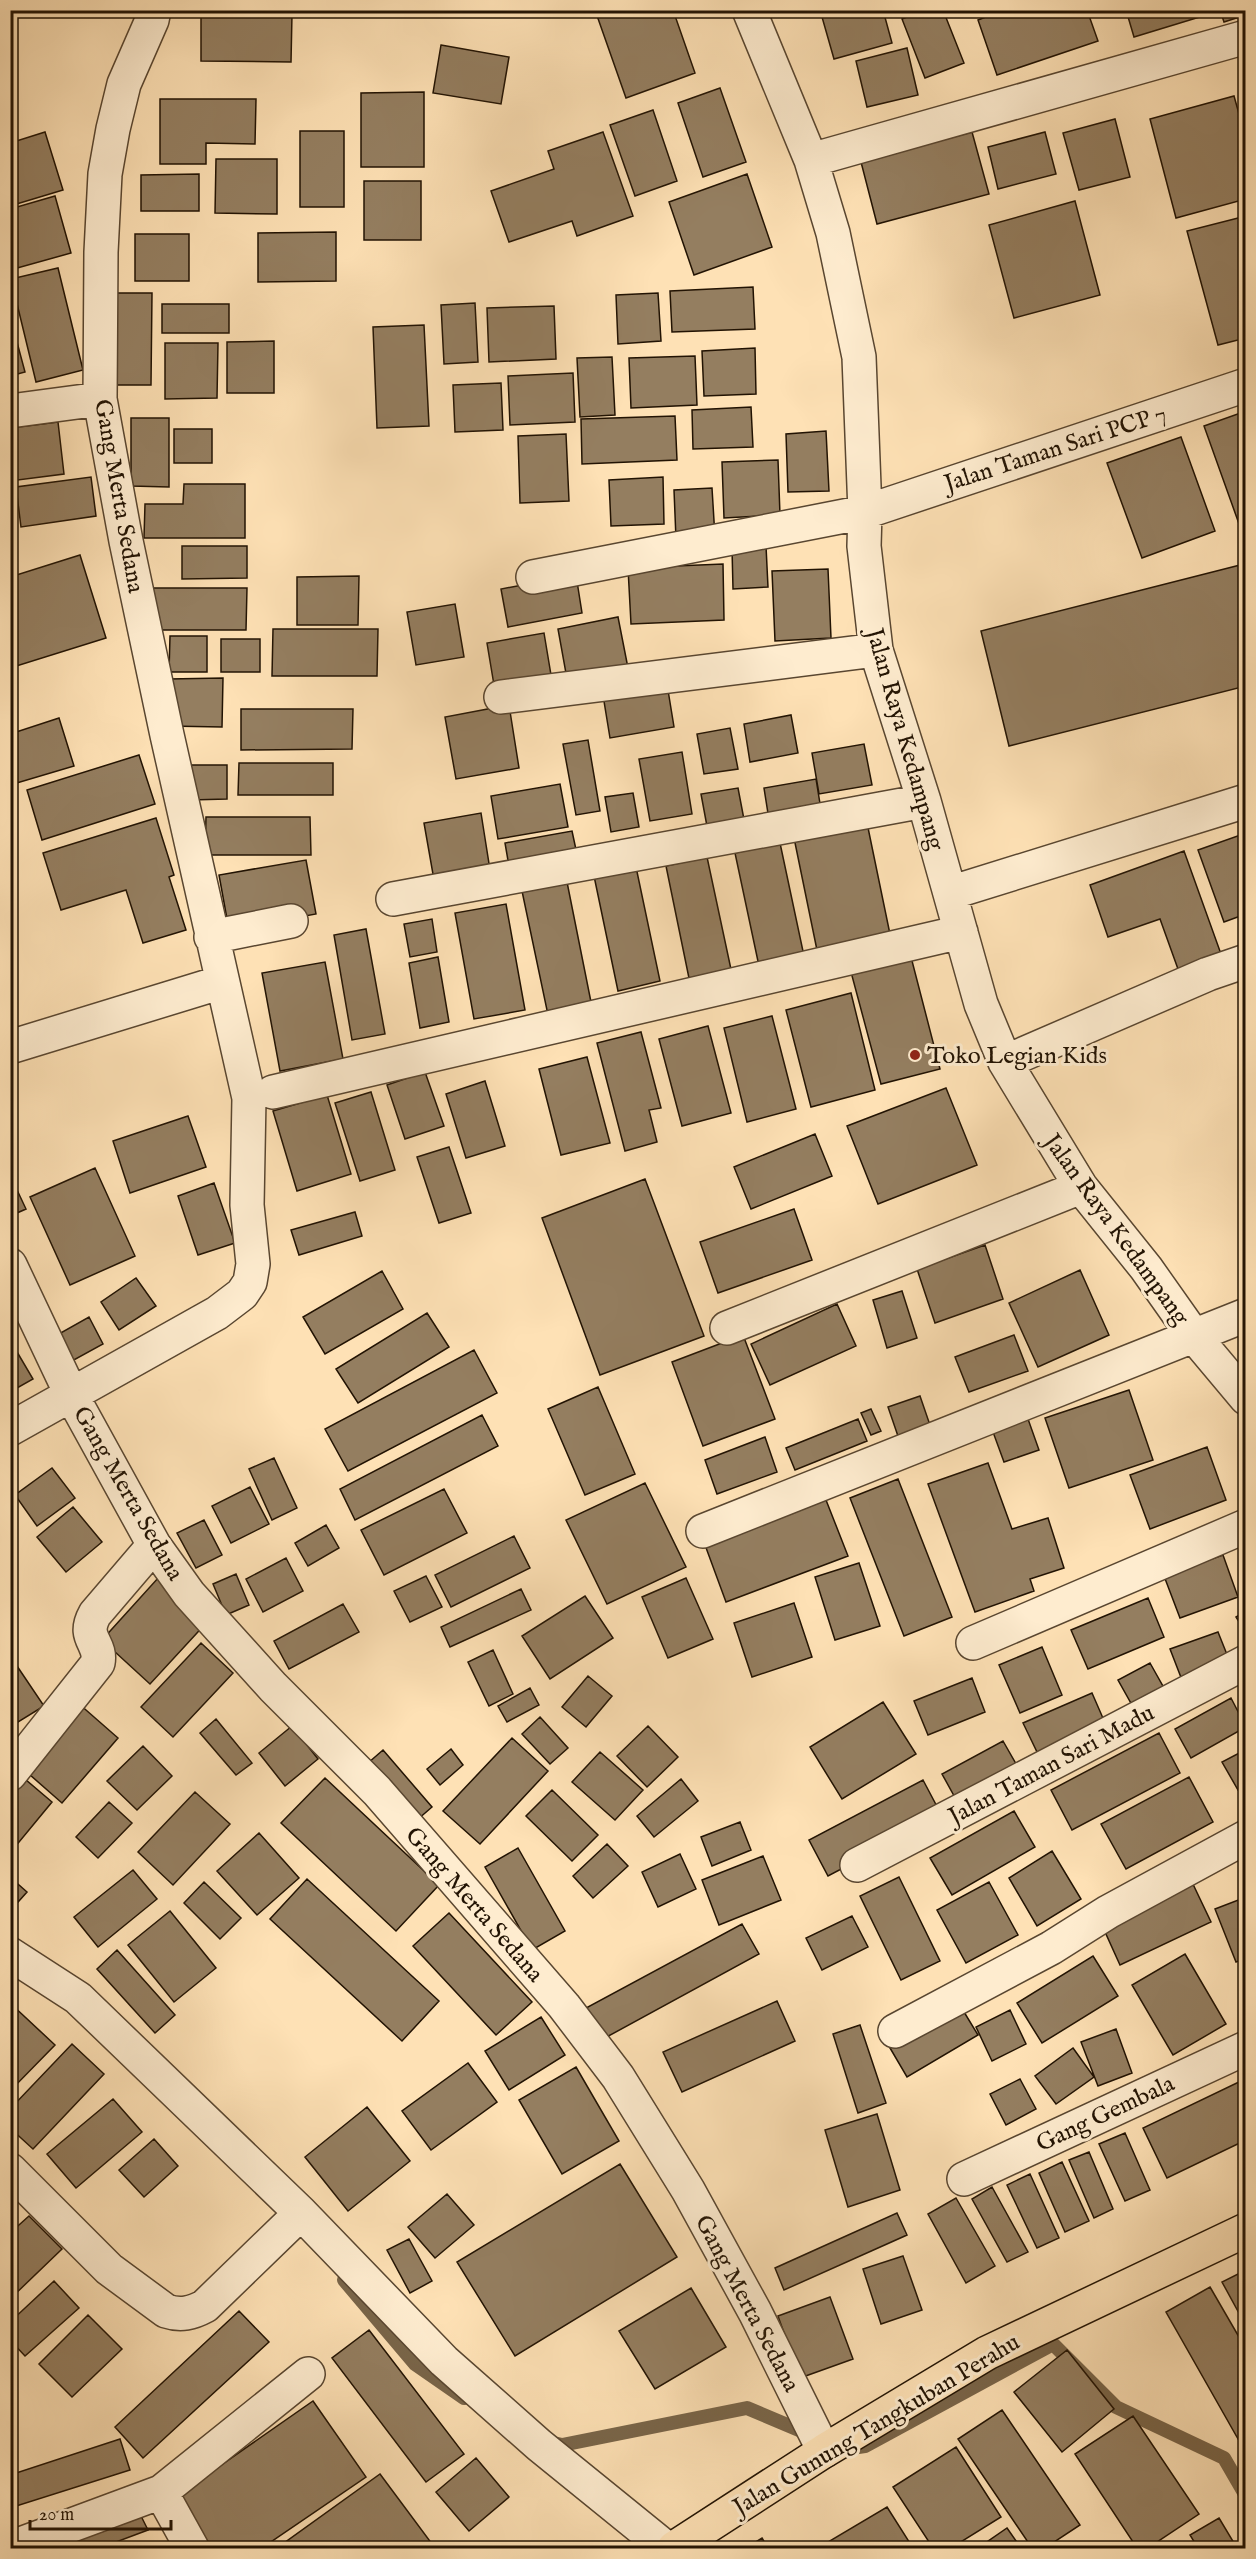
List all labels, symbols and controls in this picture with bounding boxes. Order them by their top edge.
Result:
street label: Gang Merta Sedana [86,397,151,596]
street label: Jalan Taman Sari PCP 7 [937,399,1171,501]
street label: Jalan Raya Kedampang [857,622,951,855]
place label: Toko Legian Kids [927,1041,1107,1072]
marker: Toko Legian Kids [908,1048,922,1062]
street label: Jalan Raya Kedampang [1034,1126,1196,1333]
street label: Gang Merta Sedana [65,1401,190,1587]
street label: Jalan Taman Sari Madu [941,1698,1160,1834]
street label: Gang Merta Sedana [398,1821,550,1990]
street label: Gang Gembala [1031,2069,1180,2160]
street label: Gang Merta Sedana [687,2210,807,2398]
street label: Jalan Gunung Tangkuban Perahu [725,2327,1026,2525]
scale bar [30,2493,171,2531]
text: 20 m [39,2504,74,2527]

